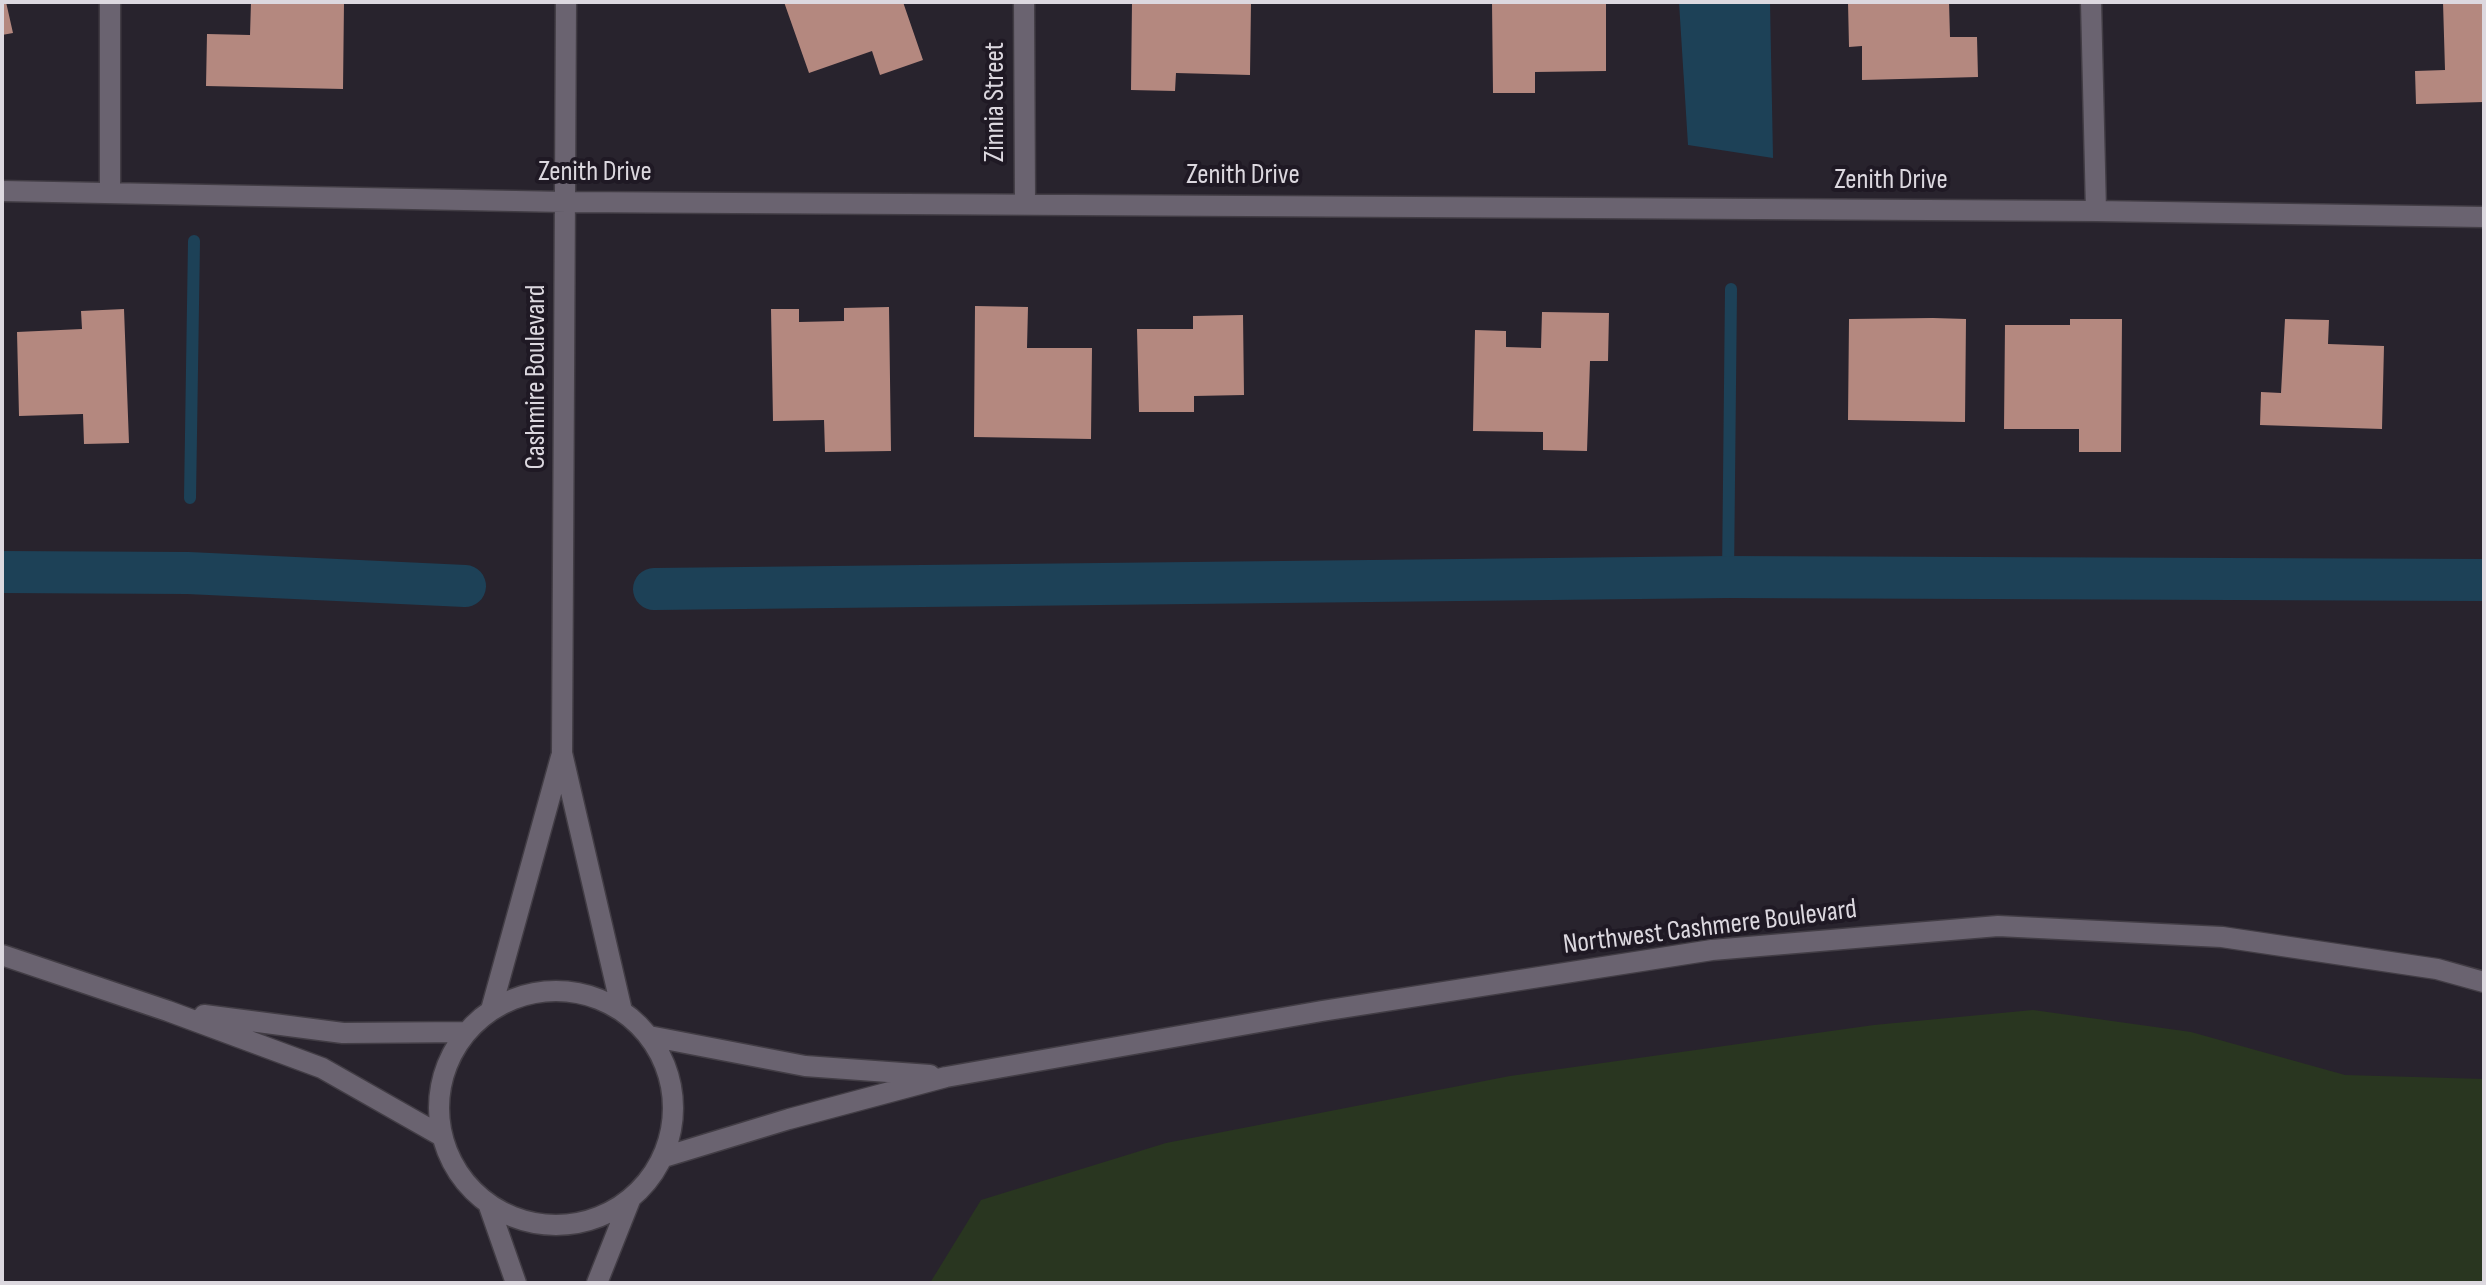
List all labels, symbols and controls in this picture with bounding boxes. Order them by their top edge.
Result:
street label: Zinnia Street [979,42,1013,162]
street label: Zenith Drive [538,156,652,190]
street label: Zenith Drive [1186,159,1300,193]
street label: Zenith Drive [1834,164,1948,198]
street label: Cashmire Boulevard [520,285,554,469]
street label: Northwest Cashmere Boulevard [1561,893,1859,963]

